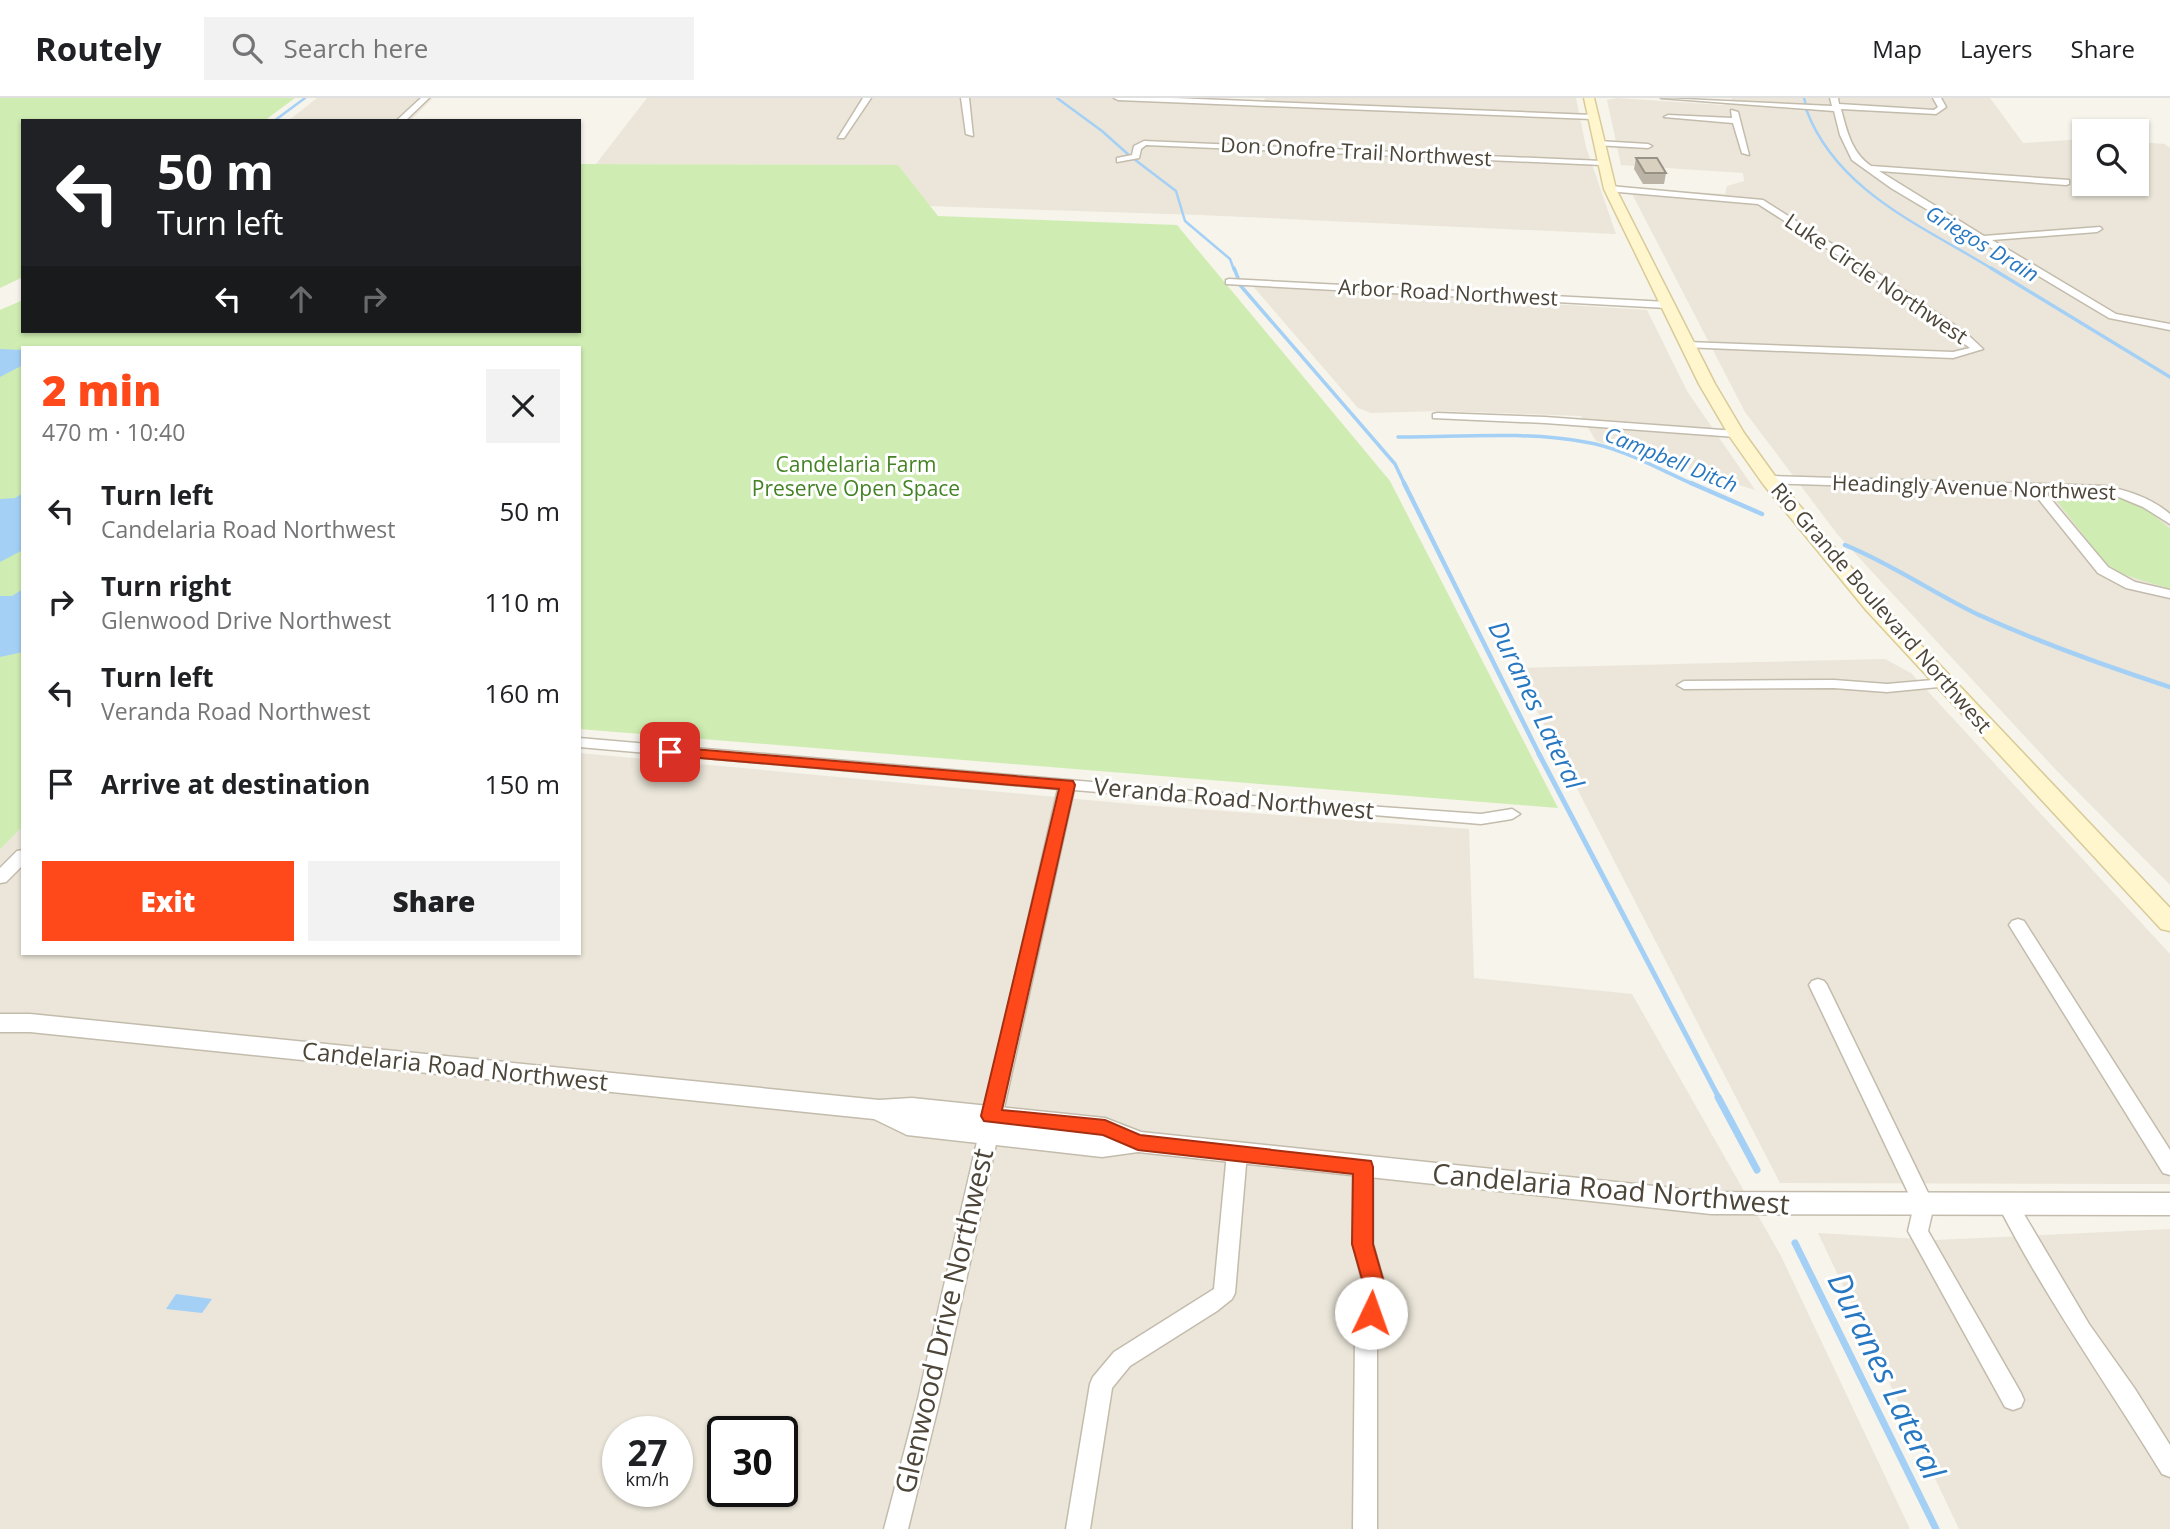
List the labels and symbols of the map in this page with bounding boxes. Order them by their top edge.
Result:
street label: Don Onofre Trail Northwest [1220,130,1492,172]
water label: Griegos Drain [1921,198,2044,288]
street label: Luke Circle Northwest [1780,207,1973,350]
street label: Arbor Road Northwest [1338,272,1559,312]
water label: Campbell Ditch [1601,420,1742,498]
park label: Candelaria Farm Preserve Open Space [752,450,960,502]
street label: Headingly Avenue Northwest [1832,468,2117,506]
street label: Rio Grande Boulevard Northwest [1765,476,1998,738]
water label: Duranes Lateral [1481,614,1594,796]
pin [640,722,700,782]
street label: Veranda Road Northwest [1093,769,1376,826]
street label: Candelaria Road Northwest [301,1033,610,1098]
street label: Glenwood Drive Northwest [885,1144,1001,1497]
street label: Candelaria Road Northwest [1431,1153,1791,1223]
water label: Duranes Lateral [1819,1264,1957,1487]
position arrow [1334,1276,1408,1350]
speed limit sign: 30 [707,1416,798,1507]

